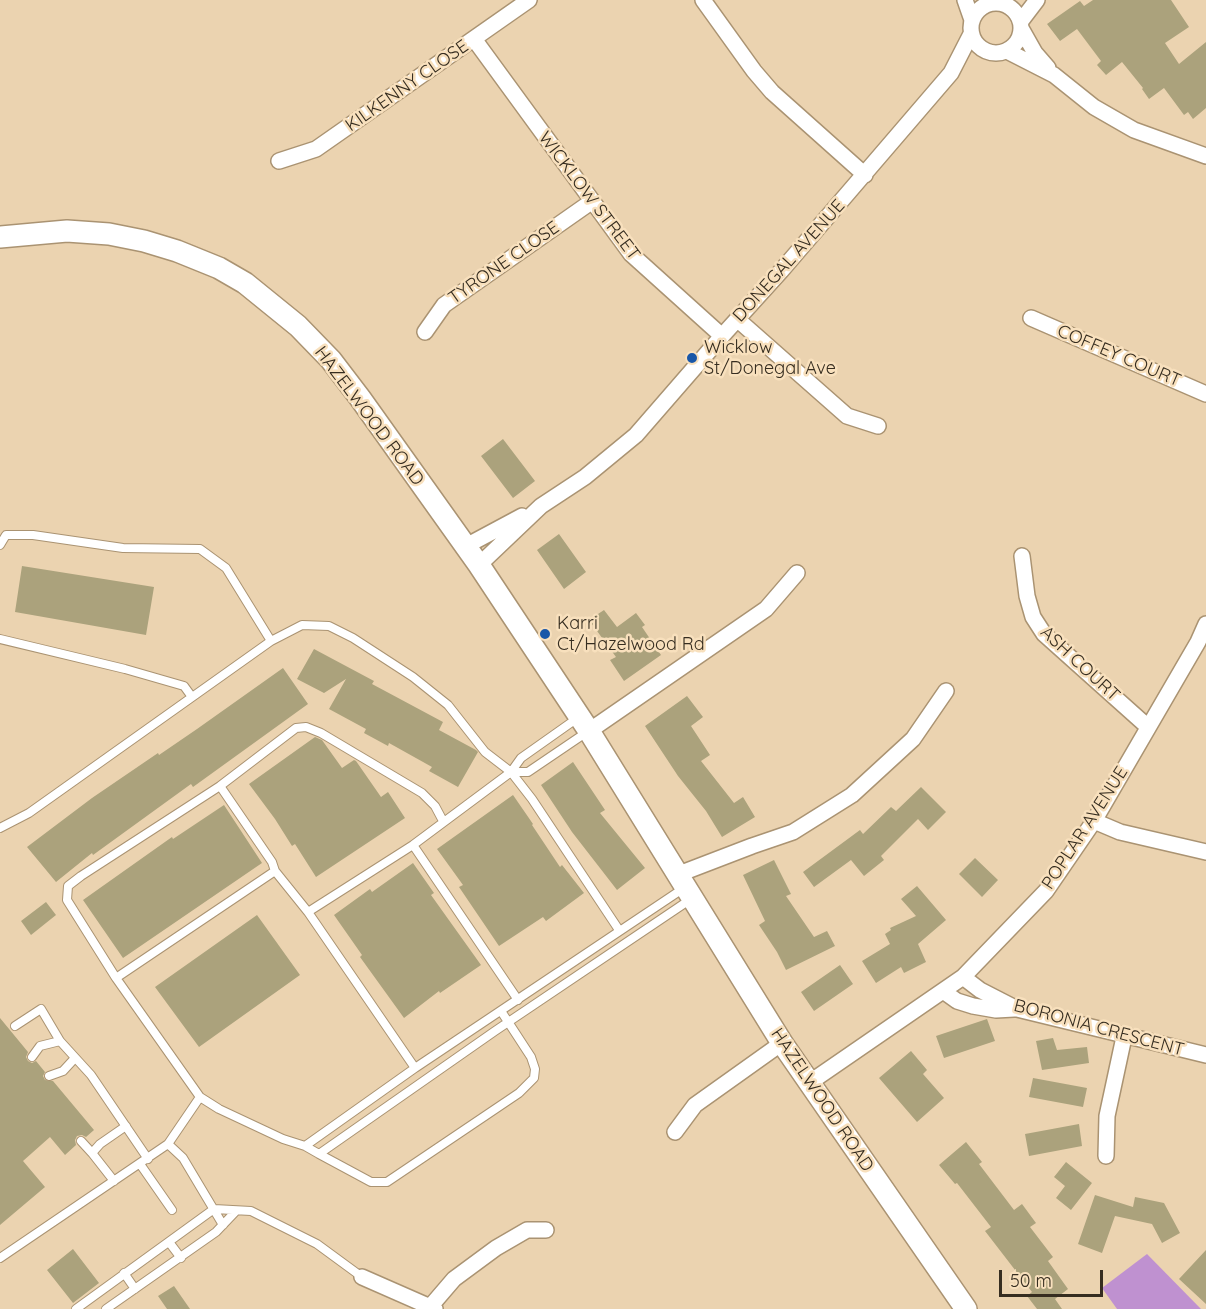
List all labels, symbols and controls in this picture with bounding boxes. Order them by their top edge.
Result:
street label: KILKENNY CLOSE [341,36,473,136]
street label: WICKLOW STREET [534,127,644,265]
street label: DONEGAL AVENUE [728,195,850,327]
street label: TYRONE CLOSE [444,217,564,309]
street label: COFFEY COURT [1054,320,1184,392]
place label: Wicklow St/Donegal Ave [704,337,836,380]
street label: HAZELWOOD ROAD [310,342,428,490]
marker: Wicklow St/Donegal Ave [685,351,699,365]
place label: Karri Ct/Hazelwood Rd [557,613,705,656]
street label: ASH COURT [1036,622,1124,706]
marker: Karri Ct/Hazelwood Rd [538,627,552,641]
street label: POPLAR AVENUE [1037,763,1133,893]
street label: BORONIA CRESCENT [1011,995,1187,1061]
street label: HAZELWOOD ROAD [766,1024,878,1176]
scale bar [1002,1258,1106,1296]
text: 50 m [1010,1269,1052,1292]

